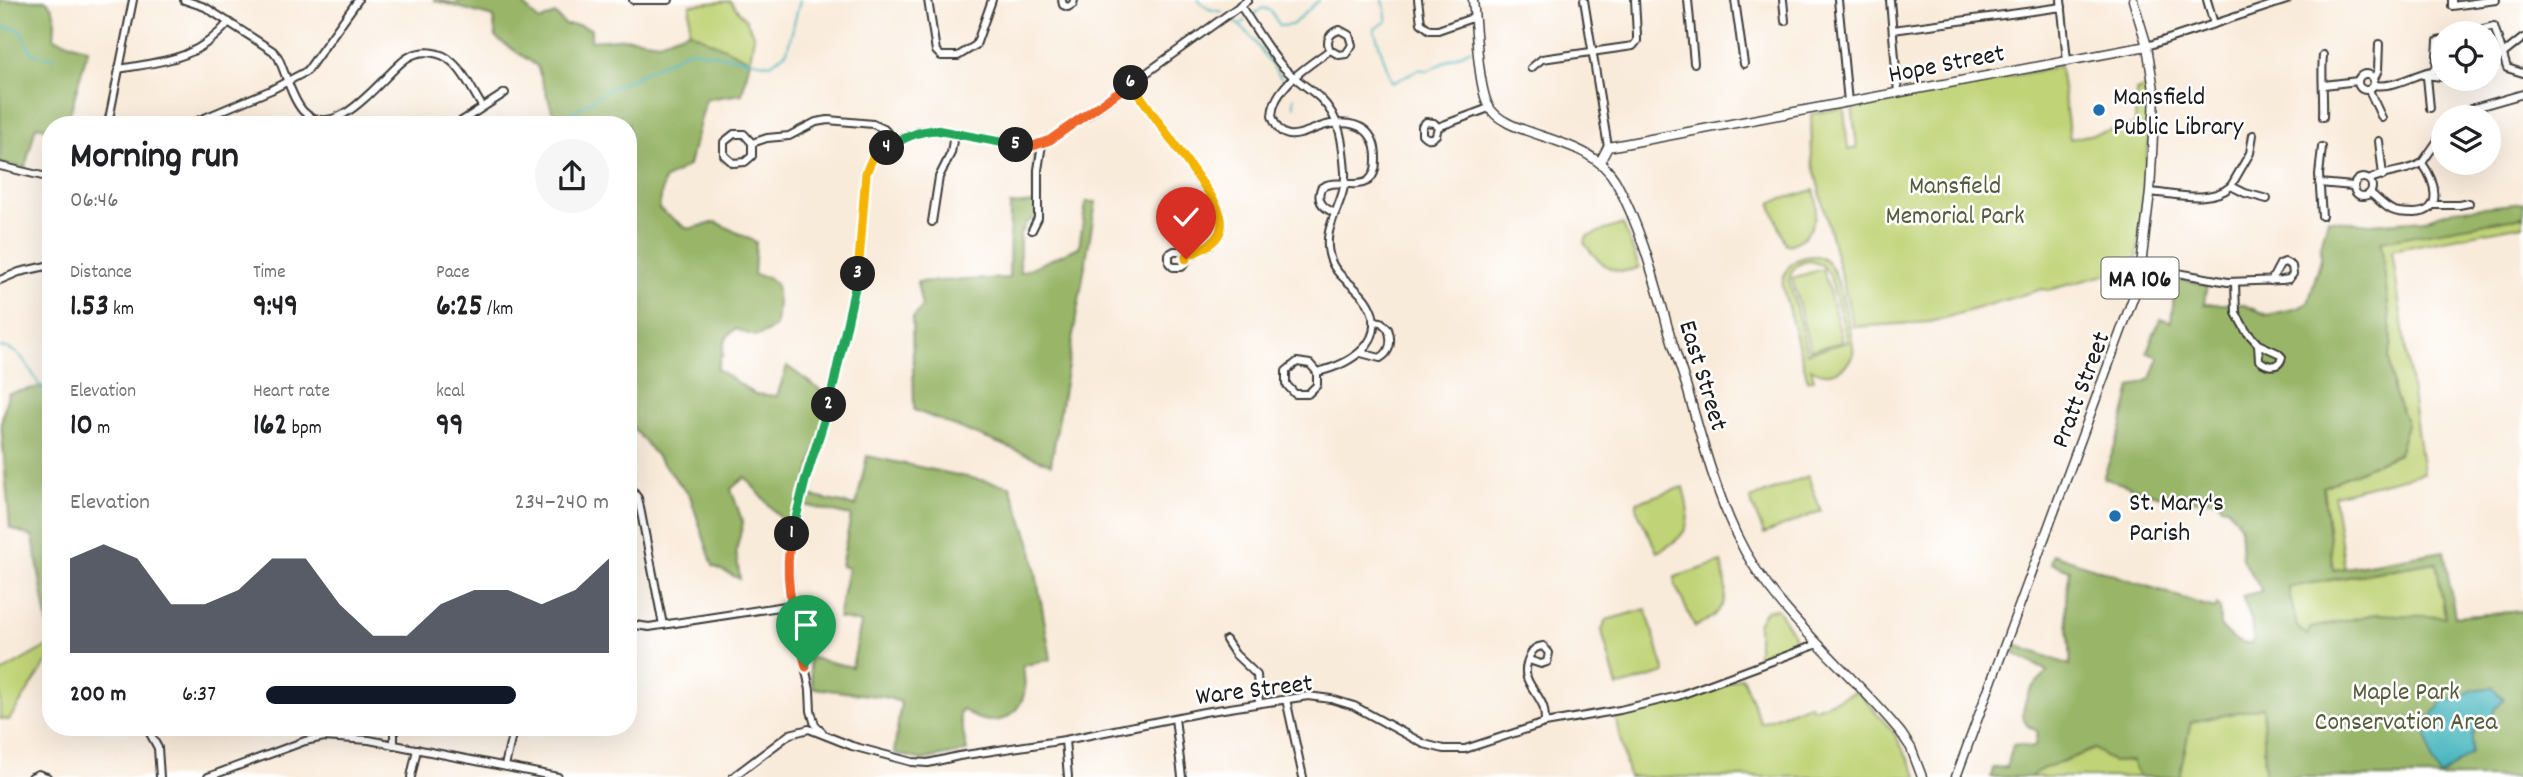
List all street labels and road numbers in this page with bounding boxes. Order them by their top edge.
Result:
street label: Hope Street [1885,36,2008,95]
road number: MA 106 [2102,258,2178,298]
street label: East Street [1667,316,1736,436]
street label: Pratt Street [2043,326,2122,454]
street label: Ware Street [1194,666,1315,717]

